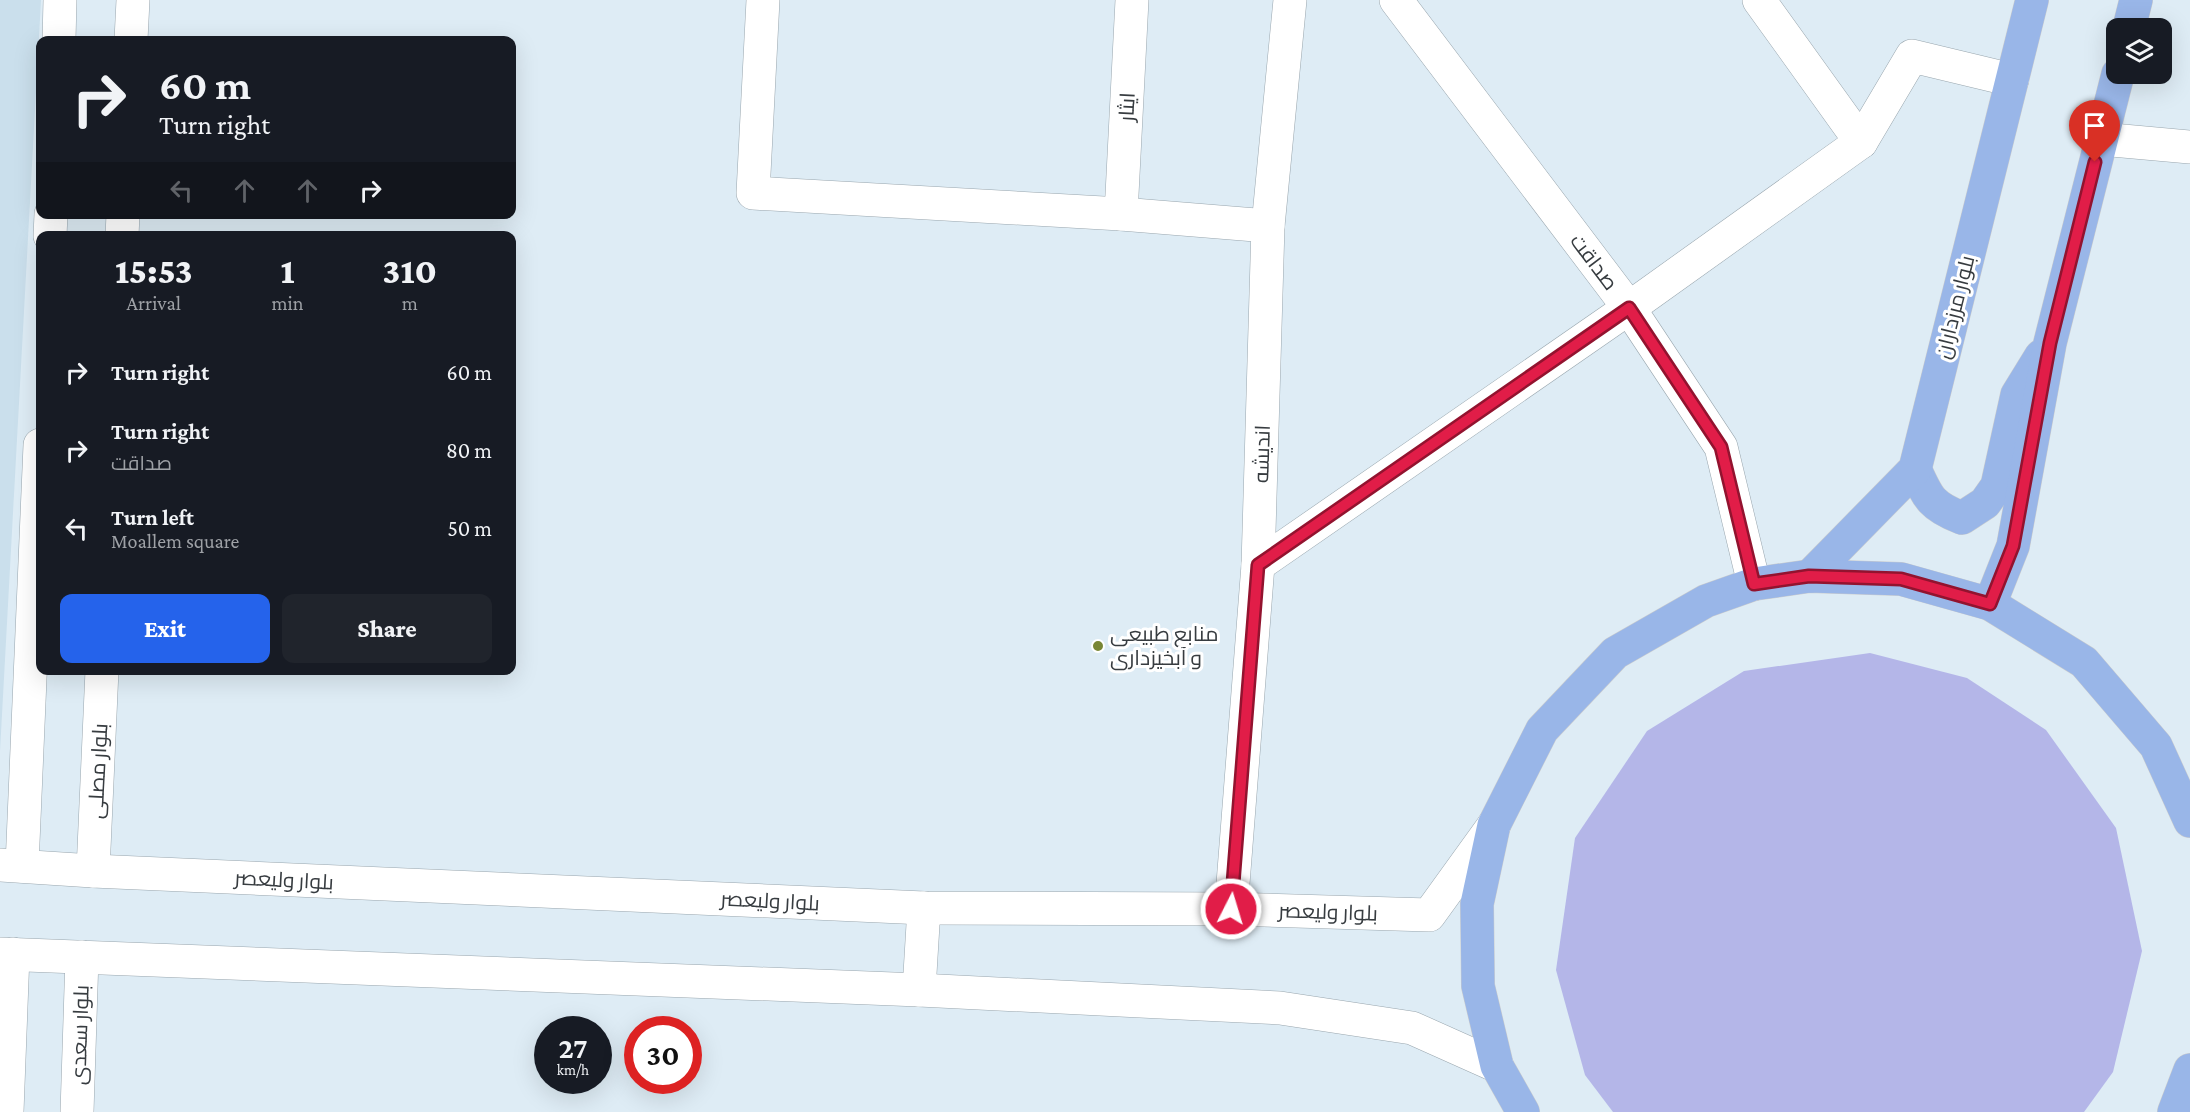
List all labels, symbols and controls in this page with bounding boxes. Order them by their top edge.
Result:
map controls [2106,18,2172,84]
button: layers [2106,18,2172,84]
icon: right [60,60,138,138]
text: 60 m [159,61,251,108]
street label: ایثار [1114,92,1140,123]
pin [2069,100,2120,162]
icon: arrive [2078,109,2111,142]
text: Turn right [159,110,270,140]
icon: left [165,174,198,207]
icon: ahead [228,174,261,207]
icon: ahead [291,174,324,207]
icon: right [354,174,387,207]
street label: صداقت [1565,229,1623,295]
text: 15:53 [115,251,193,291]
text: 1 [281,251,295,291]
text: 310 [383,251,437,291]
street label: بلوار مرزداران [1931,253,1980,361]
text: Arrival [127,292,181,314]
text: min [272,292,304,314]
text: m [402,292,418,314]
icon: right [60,356,93,389]
text: Turn right [111,360,209,385]
text: 60 m [447,360,492,385]
text: Turn right [111,419,209,444]
street label: اندیشه [1249,424,1275,484]
icon: right [60,434,93,467]
text: 80 m [446,438,492,463]
text: صداقت [111,452,172,474]
text: Turn left [111,505,194,530]
icon: left [60,512,93,545]
text: 50 m [447,516,492,541]
text: Moallem square [111,530,239,552]
button: Exit [60,594,270,663]
button: Share [282,594,492,663]
place label: منابع طبیعی و آبخیزداری [1110,622,1219,671]
marker: منابع طبیعی و آبخیزداری [1091,639,1105,653]
street label: بلوار مصلی [84,723,113,819]
street label: بلوار ولیعصر [233,865,334,895]
position arrow [1199,877,1263,941]
street label: بلوار ولیعصر [719,886,820,916]
street label: بلوار ولیعصر [1277,898,1378,926]
street label: بلوار سعدی [66,985,95,1085]
speed limit sign: 30 [624,1016,702,1094]
text: 27 [558,1031,588,1064]
text: km/h [557,1062,589,1078]

